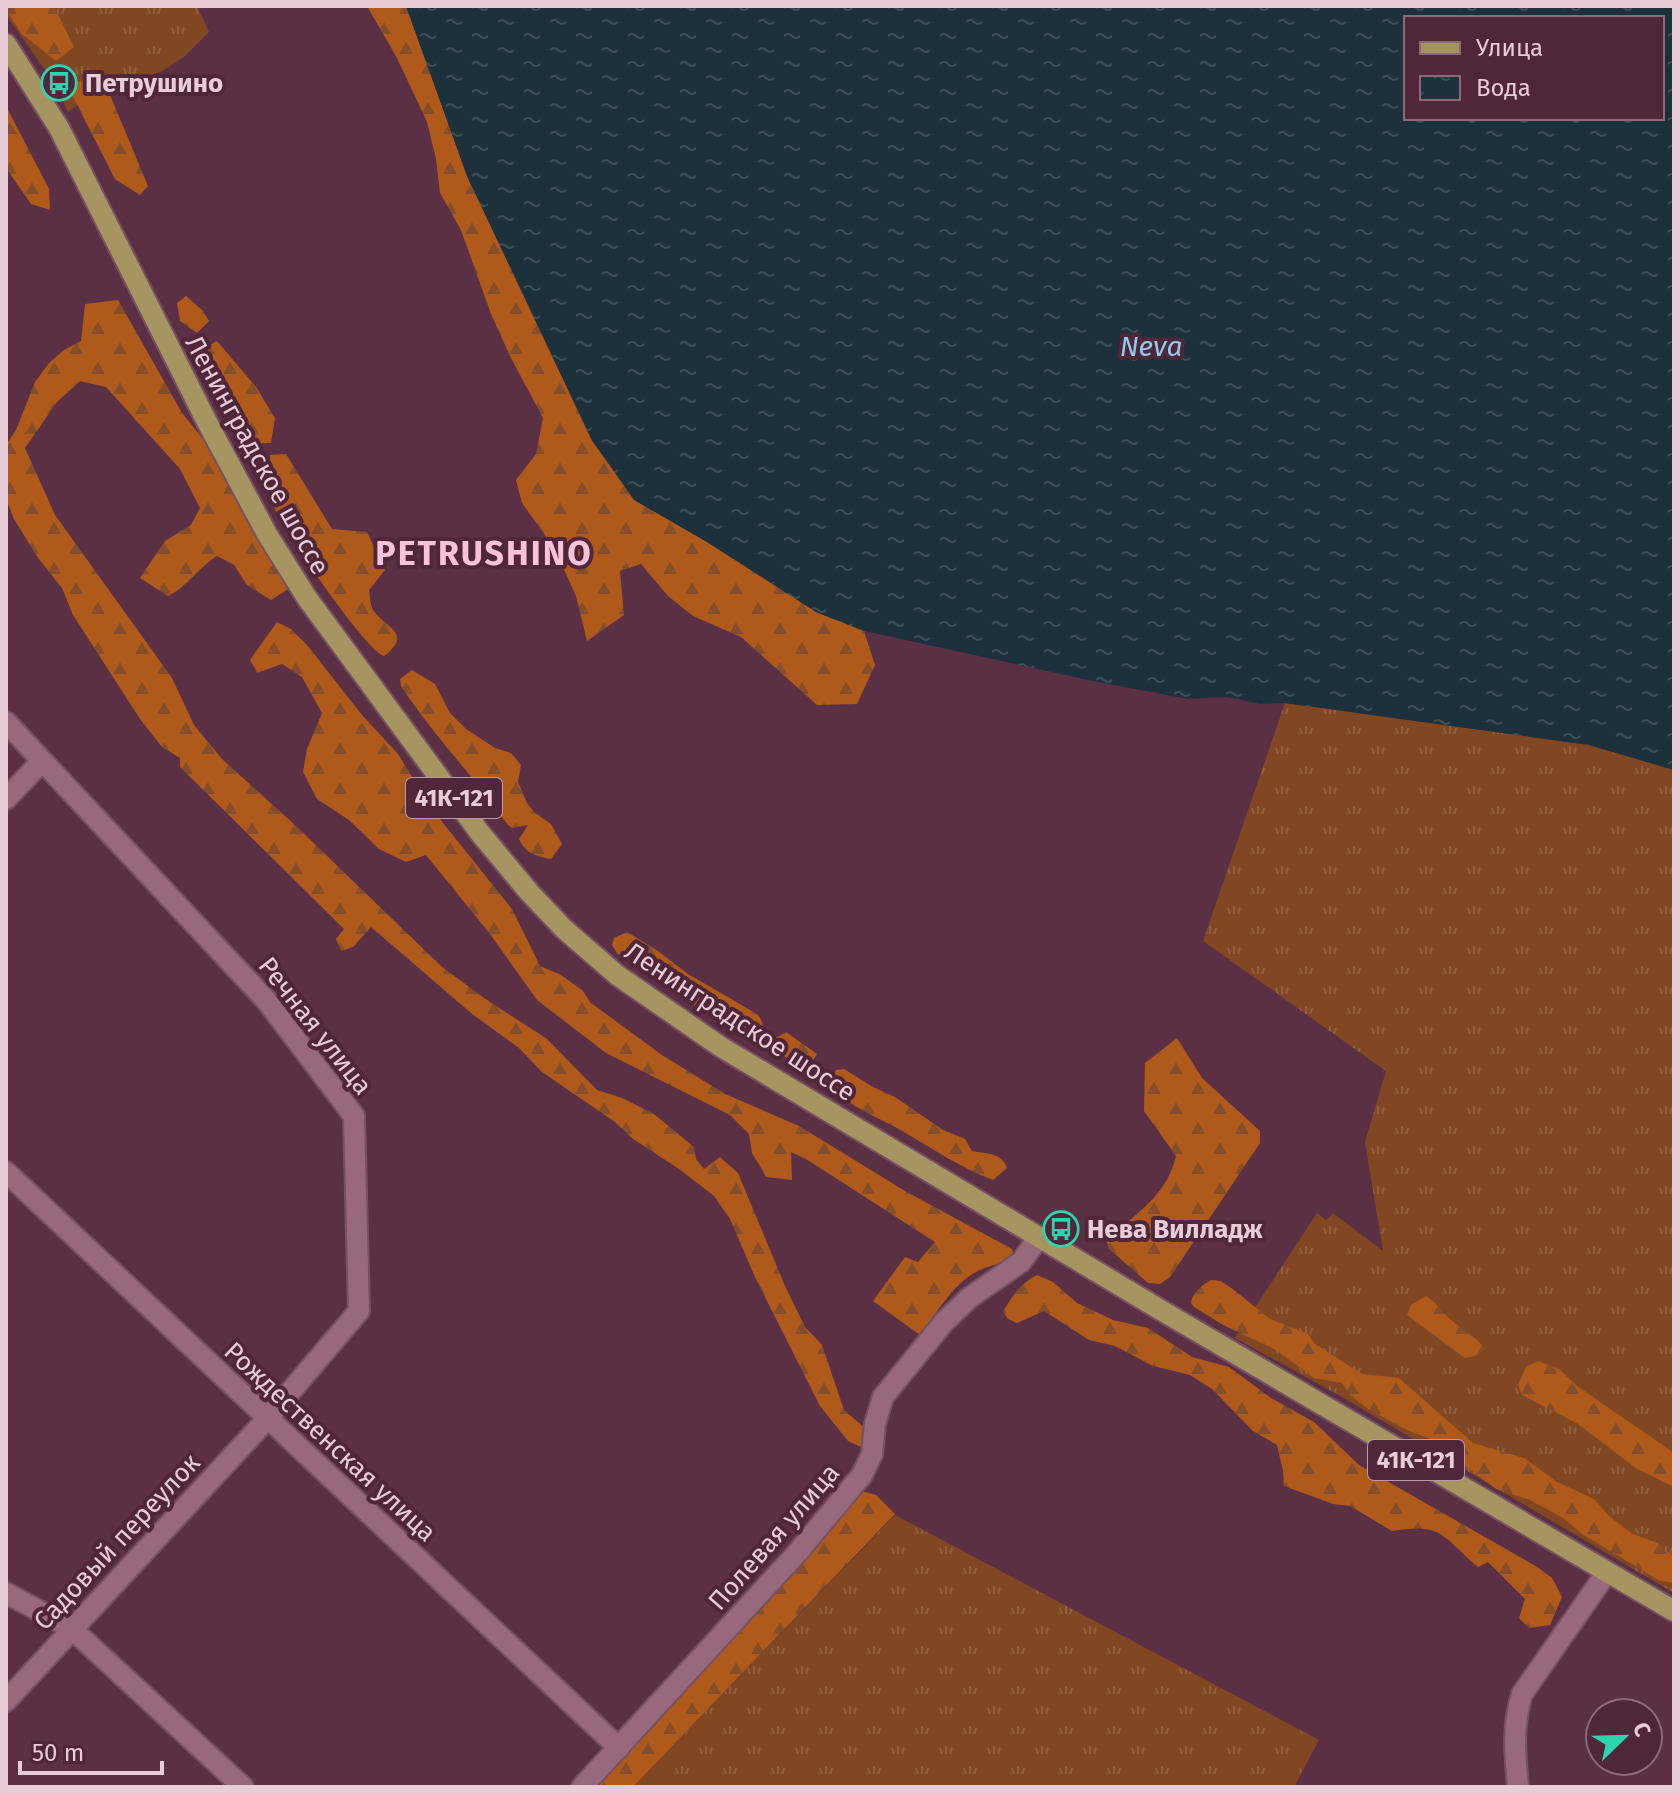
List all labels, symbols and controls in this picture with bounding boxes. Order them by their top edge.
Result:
legend [1404,16,1664,120]
text: Улица [1476,34,1543,62]
bus stop icon: Петрушино [40,64,78,102]
place label: Петрушино [85,68,223,99]
text: Вода [1476,74,1531,102]
street label: Ленинградское шоссе [178,330,336,580]
water label: Neva [1120,330,1182,363]
district label: PETRUSHINO [375,533,593,574]
road number: 41К-121 [406,778,502,818]
street label: Ленинградское шоссе [619,936,861,1108]
street label: Речная улица [252,951,378,1101]
bus stop icon: Нева Вилладж [1042,1210,1080,1248]
place label: Нева Вилладж [1087,1214,1263,1245]
street label: Рождественская улица [218,1336,442,1548]
road number: 41К-121 [1368,1440,1464,1480]
street label: Садовый переулок [27,1447,207,1636]
street label: Полевая улица [702,1457,846,1617]
north arrow [1584,1697,1664,1777]
text: С [1627,1718,1657,1741]
scale bar [20,1725,162,1775]
text: 50 m [32,1739,84,1767]

